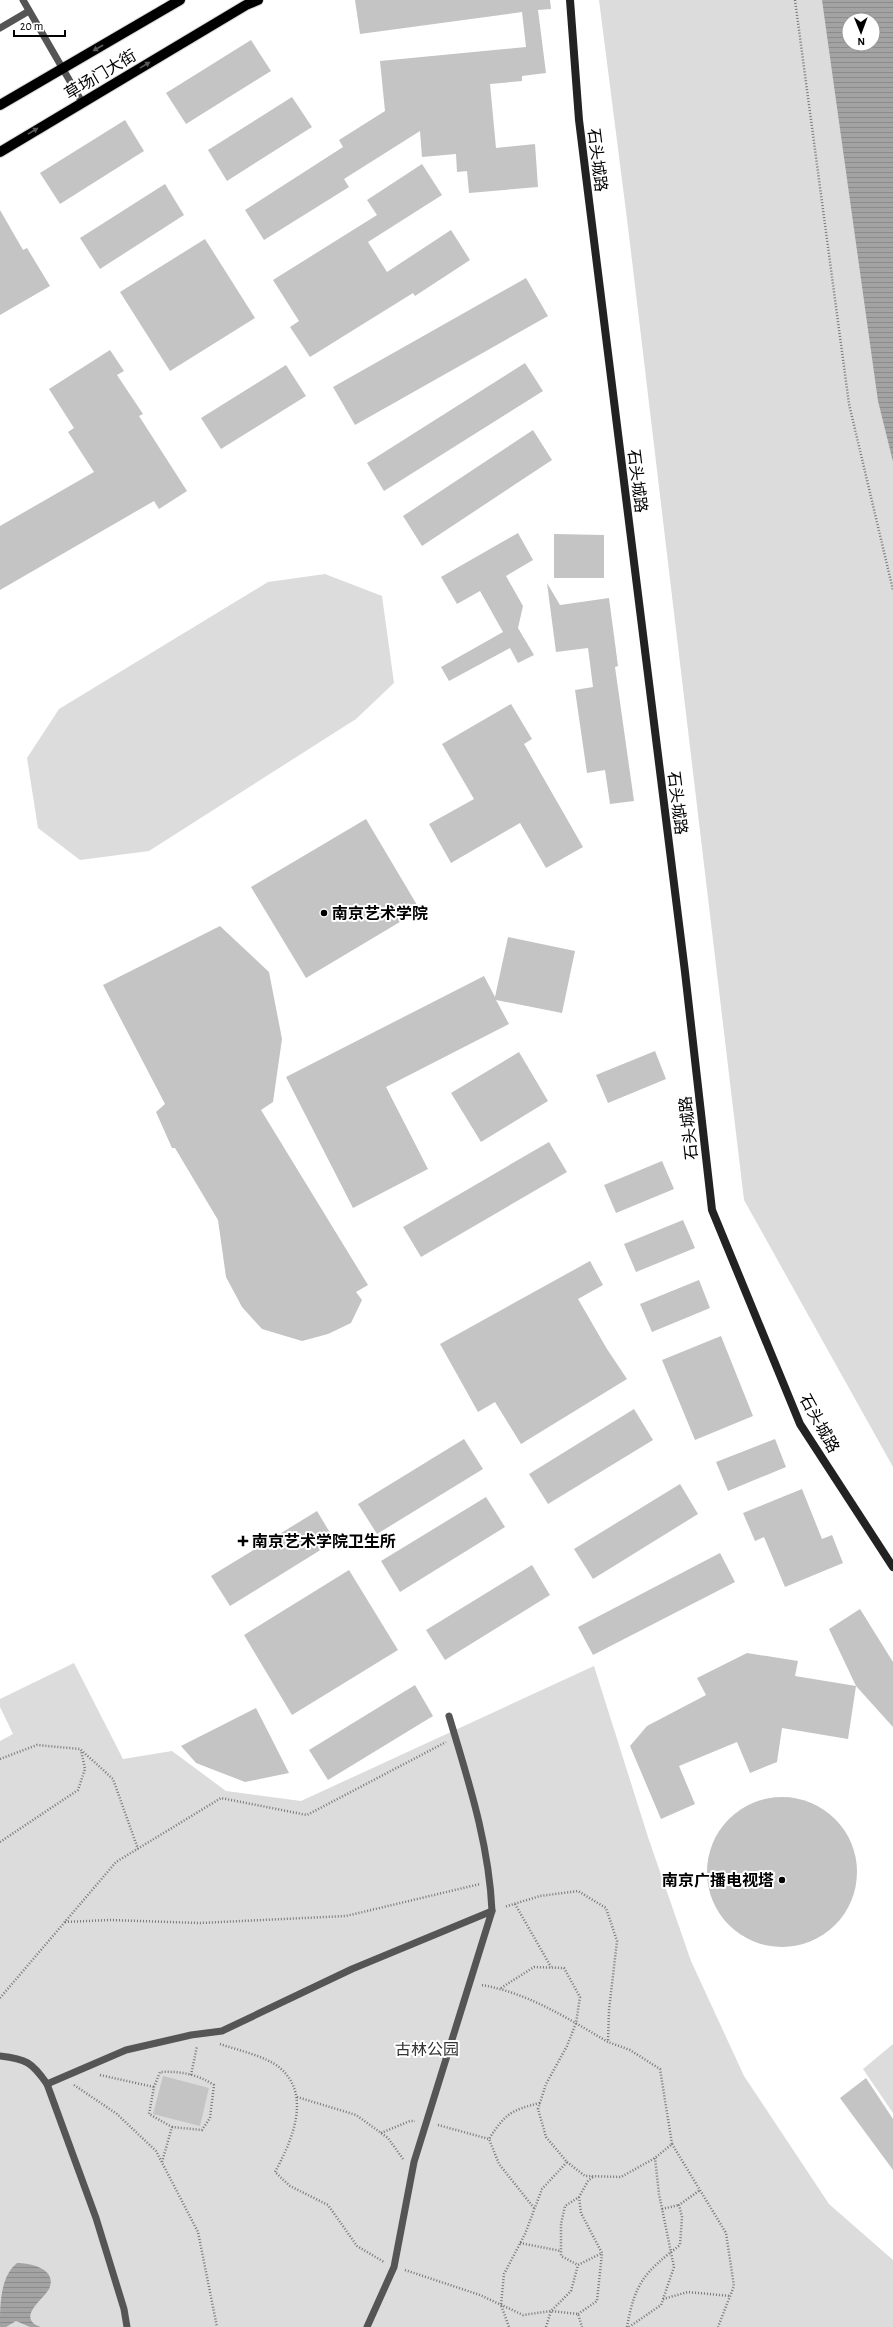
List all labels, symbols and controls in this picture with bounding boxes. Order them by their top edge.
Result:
scale bar [14,12,65,38]
north arrow [841,12,881,52]
text: 20 m [20,20,43,32]
text: N [857,36,865,47]
one-way arrow [92,45,104,52]
street label: 草场门大街 [62,47,139,102]
one-way arrow [139,61,151,68]
street label: 石头城路 [585,127,610,193]
one-way arrow [27,128,39,135]
street label: 石头城路 [625,448,650,514]
street label: 石头城路 [665,770,690,836]
place label: 南京艺术学院 [332,905,428,922]
marker: 南京艺术学院 [319,908,329,918]
street label: 石头城路 [677,1095,700,1161]
street label: 石头城路 [797,1391,843,1455]
place label: 南京艺术学院卫生所 [252,1533,396,1550]
marker: 南京艺术学院卫生所 [237,1535,249,1547]
place label: 南京广播电视塔 [662,1872,774,1889]
marker: 南京广播电视塔 [777,1875,787,1885]
park label: 古林公园 [395,2041,459,2058]

